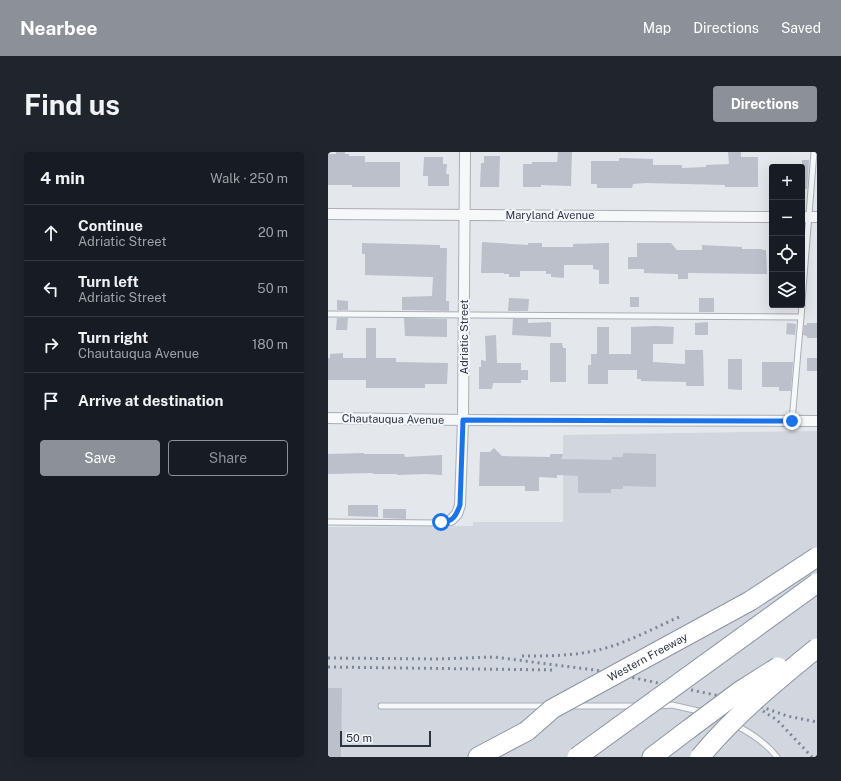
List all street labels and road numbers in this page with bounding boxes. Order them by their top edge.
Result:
street label: Maryland Avenue [506,209,594,221]
street label: Adriatic Street [458,300,470,374]
street label: Chautauqua Avenue [342,412,444,426]
street label: Western Freeway [606,630,689,683]

